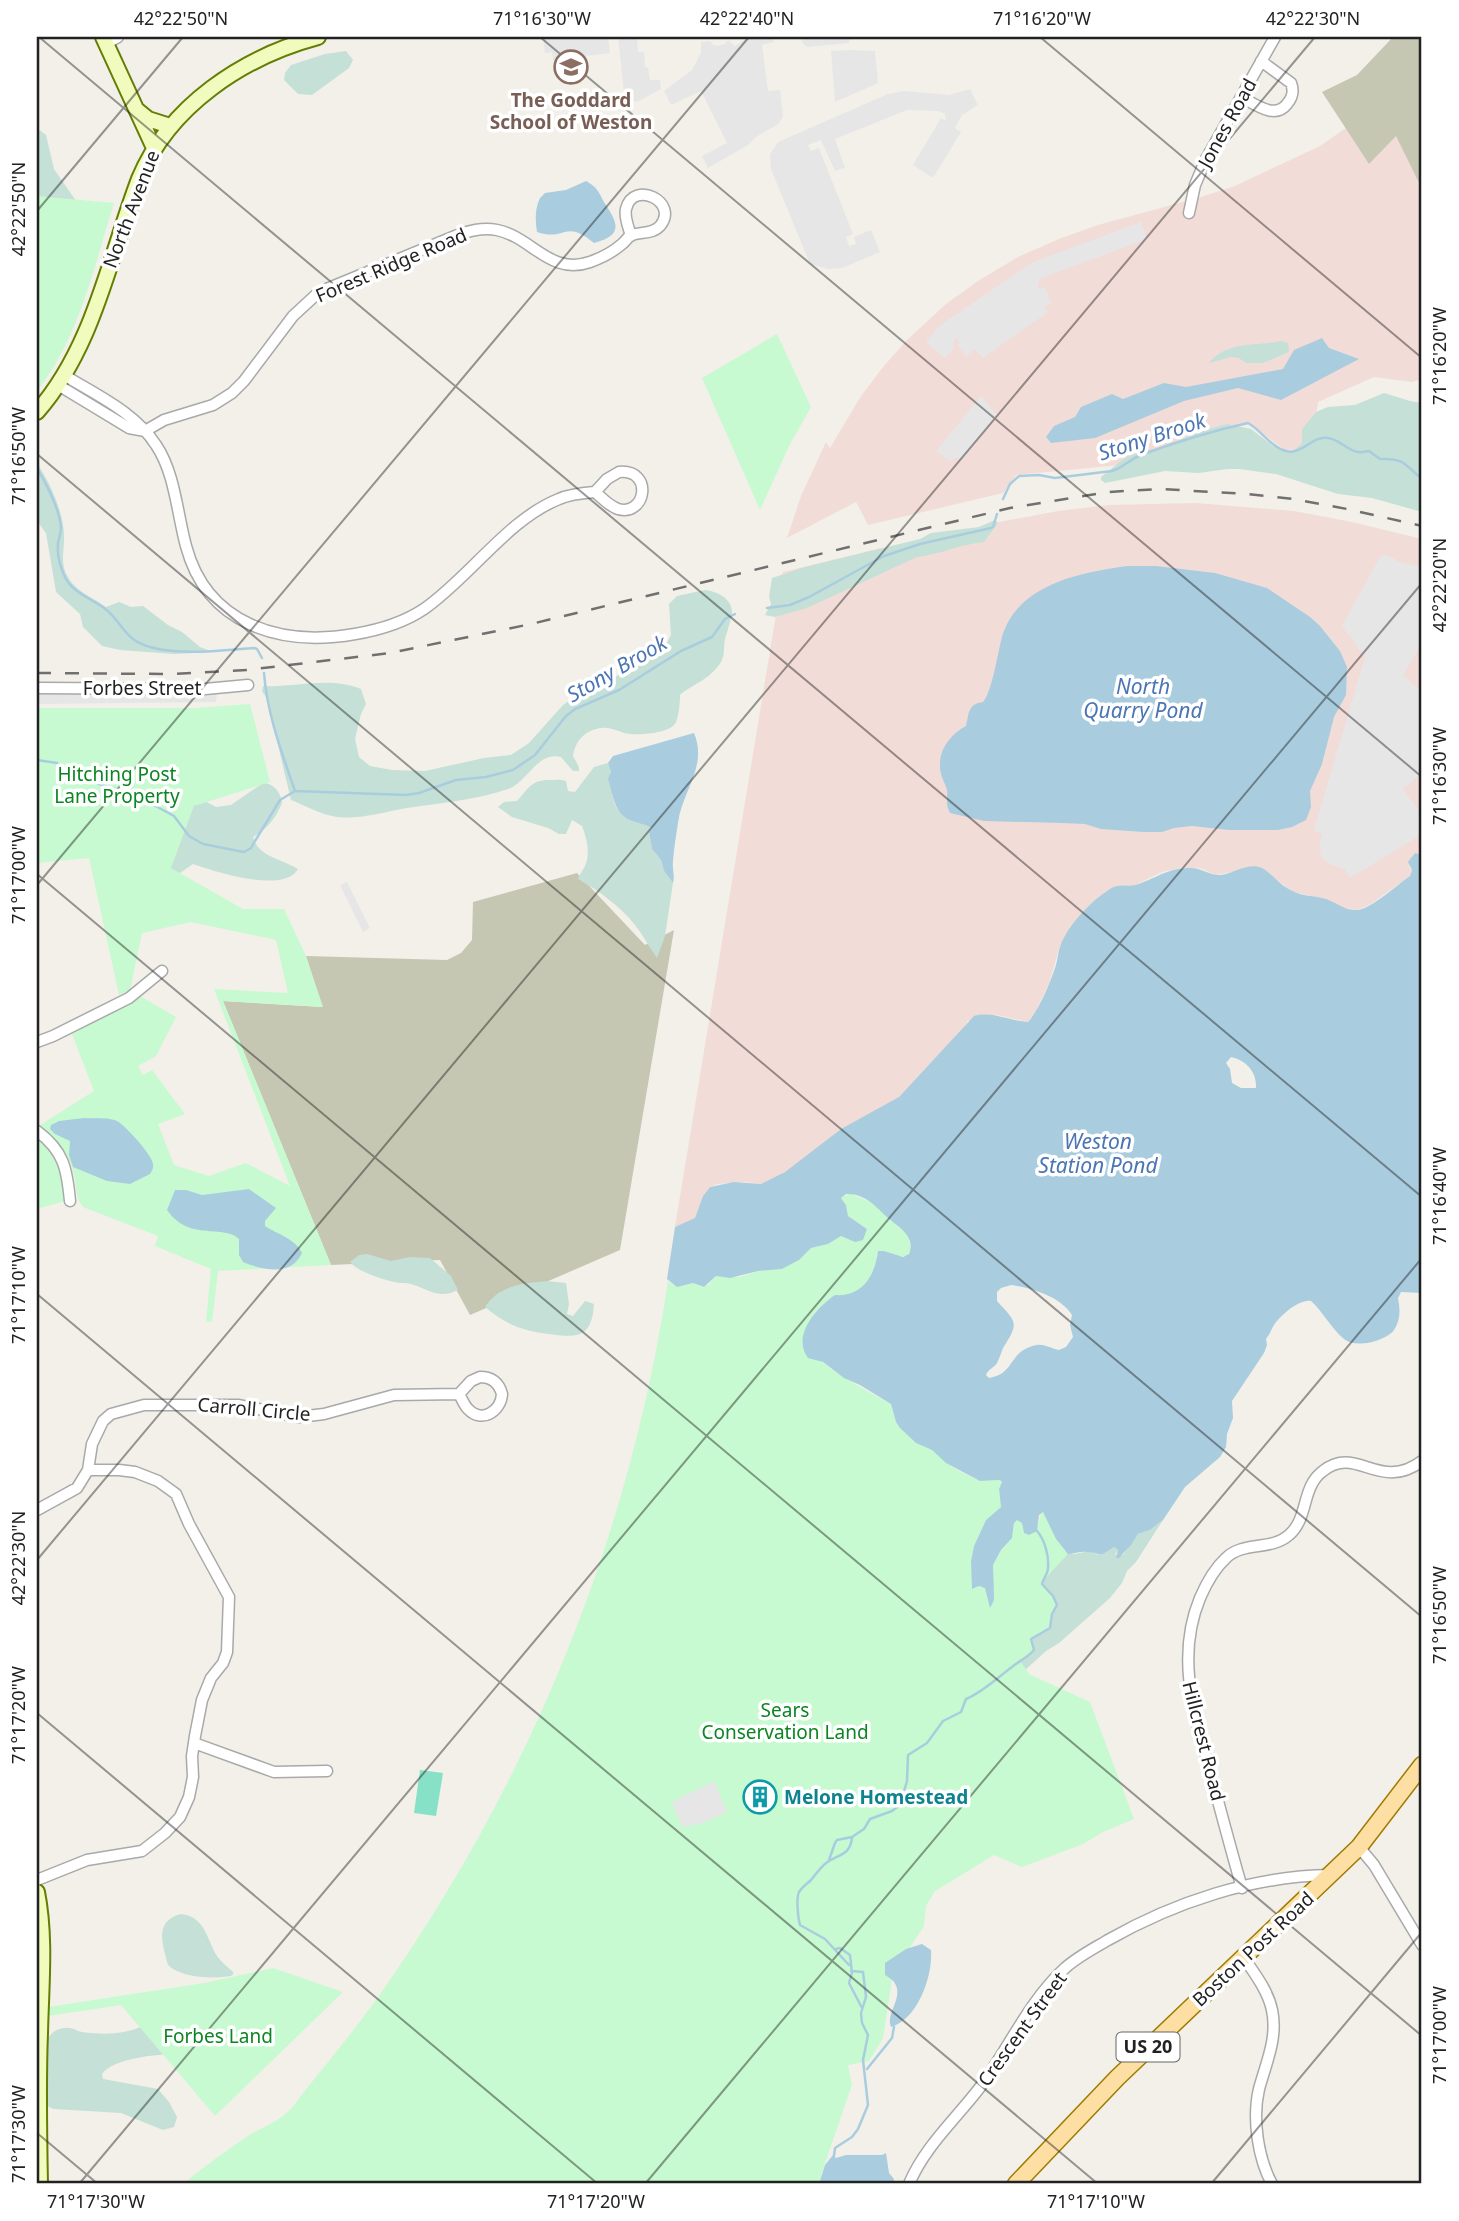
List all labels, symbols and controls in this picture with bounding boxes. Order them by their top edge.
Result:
text: 42°22'50"N [134,6,228,30]
text: 71°16'30"W [493,6,591,30]
text: 42°22'40"N [700,6,794,30]
text: 71°16'20"W [993,6,1091,30]
text: 42°22'30"N [1266,6,1360,30]
school or university icon: The Goddard School of Weston [552,48,590,86]
street label: Jones Road [1191,73,1262,174]
place label: The Goddard School of Weston [490,87,652,135]
street label: North Avenue [97,146,165,272]
text: 42°22'50"N [6,162,30,256]
street label: Forest Ridge Road [311,221,471,309]
text: 71°16'20"W [1427,307,1451,405]
water label: Stony Brook [1094,405,1211,467]
text: 71°16'50"W [6,407,30,505]
text: 42°22'20"N [1427,538,1451,632]
water label: Stony Brook [561,627,673,708]
water label: North Quarry Pond [1083,672,1203,724]
street label: Forbes Street [83,675,201,701]
text: 71°16'30"W [1427,727,1451,825]
park label: Hitching Post Lane Property [54,761,180,809]
text: 71°17'00"W [6,826,30,924]
water label: Weston Station Pond [1038,1127,1159,1179]
text: 71°16'40"W [1427,1147,1451,1245]
text: 71°17'10"W [6,1246,30,1344]
street label: Carroll Circle [196,1391,312,1427]
text: 42°22'30"N [6,1511,30,1605]
text: 71°16'50"W [1427,1566,1451,1664]
text: 71°17'20"W [6,1666,30,1764]
street label: Hillcrest Road [1177,1678,1231,1804]
park label: Sears Conservation Land [701,1697,869,1745]
building icon: Melone Homestead [741,1778,779,1816]
place label: Melone Homestead [784,1784,968,1810]
street label: Boston Post Road [1187,1886,1319,2012]
street label: Crescent Street [972,1966,1072,2092]
text: 71°17'00"W [1427,1986,1451,2084]
park label: Forbes Land [163,2023,273,2049]
road number: US 20 [1116,2033,1180,2062]
text: 71°17'30"W [6,2085,30,2183]
text: 71°17'30"W [47,2189,145,2213]
text: 71°17'20"W [547,2189,645,2213]
text: 71°17'10"W [1047,2189,1145,2213]

